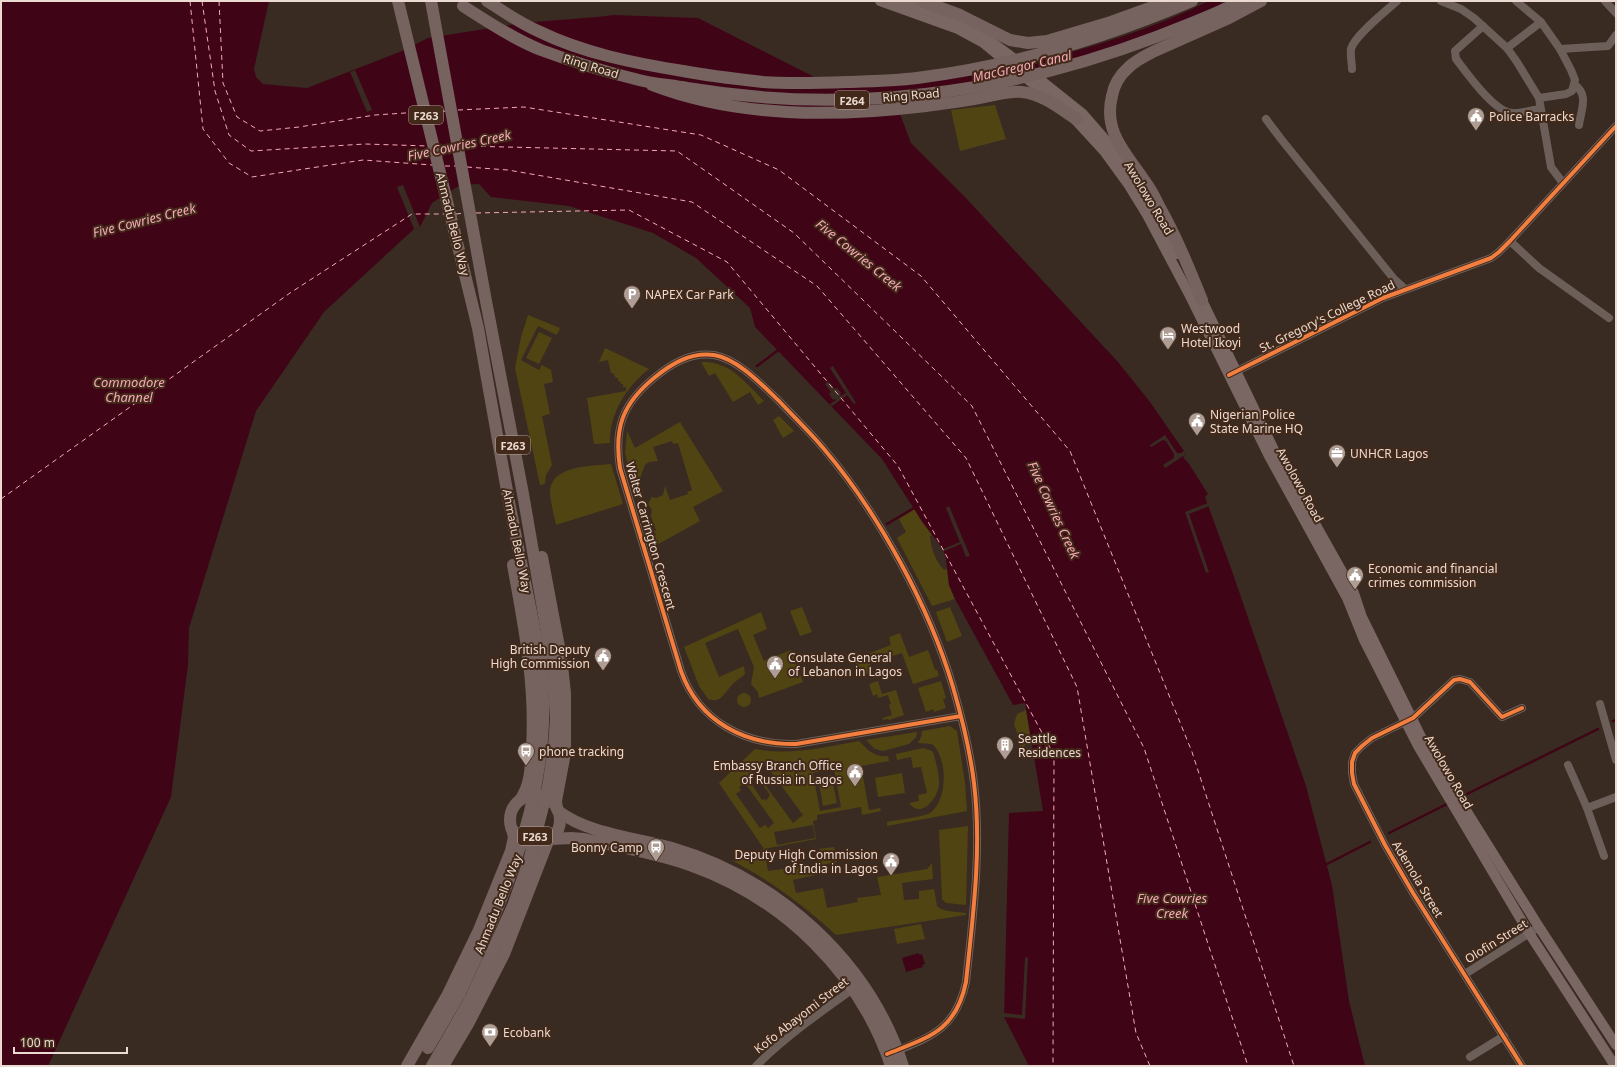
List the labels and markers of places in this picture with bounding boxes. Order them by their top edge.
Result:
public building icon: Police Barracks [1466,106,1486,131]
place label: Police Barracks [1489,108,1574,125]
parking icon: NAPEX Car Park [622,284,642,309]
place label: NAPEX Car Park [645,286,734,303]
place label: Westwood Hotel Ikoyi [1181,320,1241,351]
hotel icon: Westwood Hotel Ikoyi [1158,325,1178,350]
place label: Nigerian Police State Marine HQ [1210,406,1303,437]
public building icon: Nigerian Police State Marine HQ [1187,411,1207,436]
office icon: UNHCR Lagos [1327,443,1347,468]
place label: UNHCR Lagos [1350,445,1429,462]
place label: Economic and financial crimes commission [1368,560,1498,591]
public building icon: Economic and financial crimes commission [1345,565,1365,590]
place label: British Deputy High Commission [490,641,591,672]
public building icon: British Deputy High Commission [593,646,613,671]
place label: Consulate General of Lebanon in Lagos [788,649,902,680]
public building icon: Consulate General of Lebanon in Lagos [765,654,785,679]
place label: Seattle Residences [1018,730,1081,761]
building icon: Seattle Residences [995,735,1015,760]
bus stop icon: phone tracking [516,741,536,766]
place label: phone tracking [539,743,624,760]
place label: Embassy Branch Office of Russia in Lagos [713,757,842,788]
public building icon: Embassy Branch Office of Russia in Lagos [845,762,865,787]
bus stop icon: Bonny Camp [646,837,666,862]
place label: Bonny Camp [571,839,643,856]
place label: Deputy High Commission of India in Lagos [735,846,878,877]
public building icon: Deputy High Commission of India in Lagos [881,851,901,876]
bank icon: Ecobank [480,1022,500,1047]
place label: Ecobank [503,1024,551,1041]

